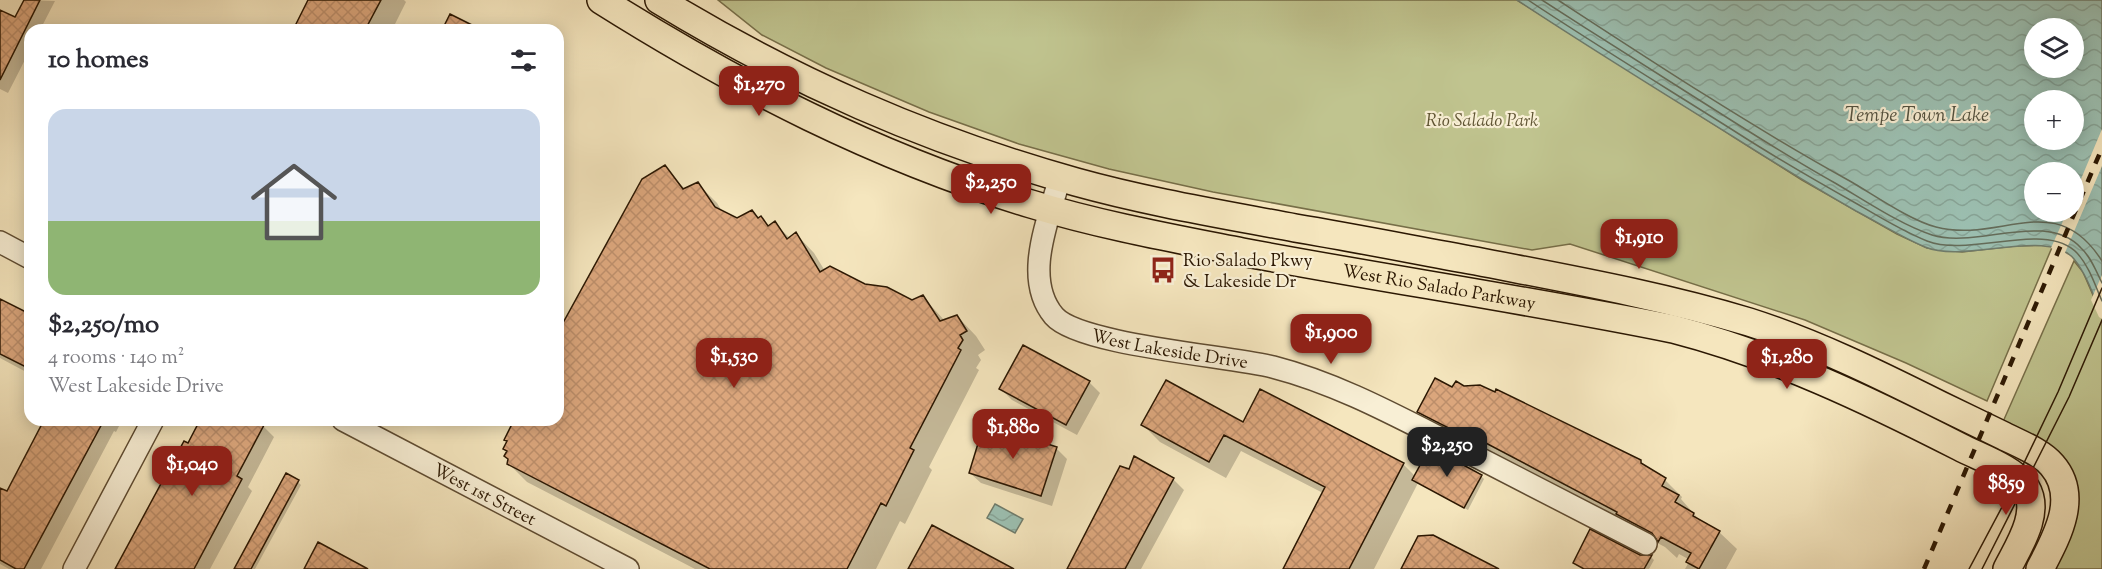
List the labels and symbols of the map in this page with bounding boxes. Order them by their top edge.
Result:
pin: $1,270 [710,66,808,117]
water label: Tempe Town Lake [1845,102,1989,131]
park label: Rio Salado Park [1426,109,1538,135]
pin: $2,250 [942,164,1040,215]
pin: $1,910 [1590,219,1688,270]
place label: Rio Salado Pkwy & Lakeside Dr [1183,249,1312,296]
bus stop icon: Rio Salado Pkwy & Lakeside Dr [1148,255,1178,285]
street label: West Rio Salado Parkway [1340,259,1538,318]
pin: $1,900 [1282,314,1380,365]
street label: West Lakeside Drive [1088,324,1250,377]
pin: $1,530 [685,338,783,389]
pin: $1,280 [1738,339,1836,390]
pin: $1,880 [964,409,1062,460]
pin: $2,250 [1398,427,1496,478]
pin: $1,040 [143,446,241,497]
street label: West 1st Street [428,458,540,534]
pin: $859 [1970,465,2042,516]

